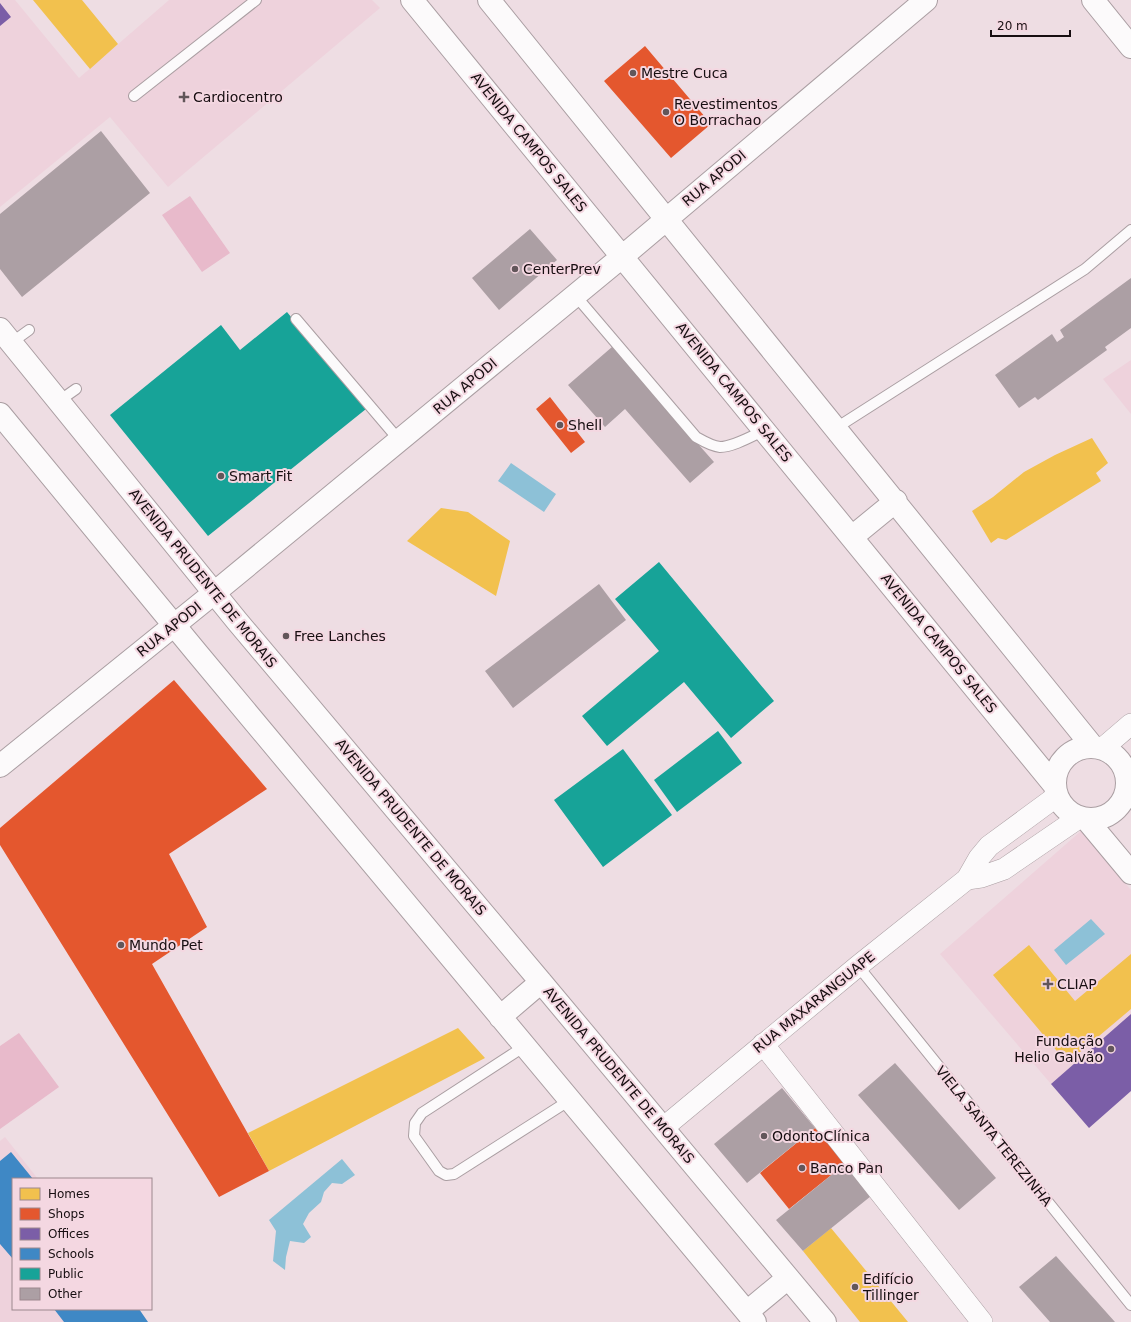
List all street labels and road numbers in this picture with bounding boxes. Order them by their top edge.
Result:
street label: AVENIDA CAMPOS SALES [468,69,590,215]
street label: RUA APODI [679,147,749,209]
street label: AVENIDA CAMPOS SALES [673,319,795,465]
street label: RUA APODI [430,355,500,417]
street label: AVENIDA PRUDENTE DE MORAIS [126,485,280,671]
street label: AVENIDA CAMPOS SALES [878,570,1000,716]
street label: RUA APODI [134,598,204,660]
street label: AVENIDA PRUDENTE DE MORAIS [332,735,490,919]
street label: RUA MAXARANGUAPE [750,948,878,1056]
street label: AVENIDA PRUDENTE DE MORAIS [540,983,698,1167]
street label: VIELA SANTA TEREZINHA [933,1063,1056,1210]

